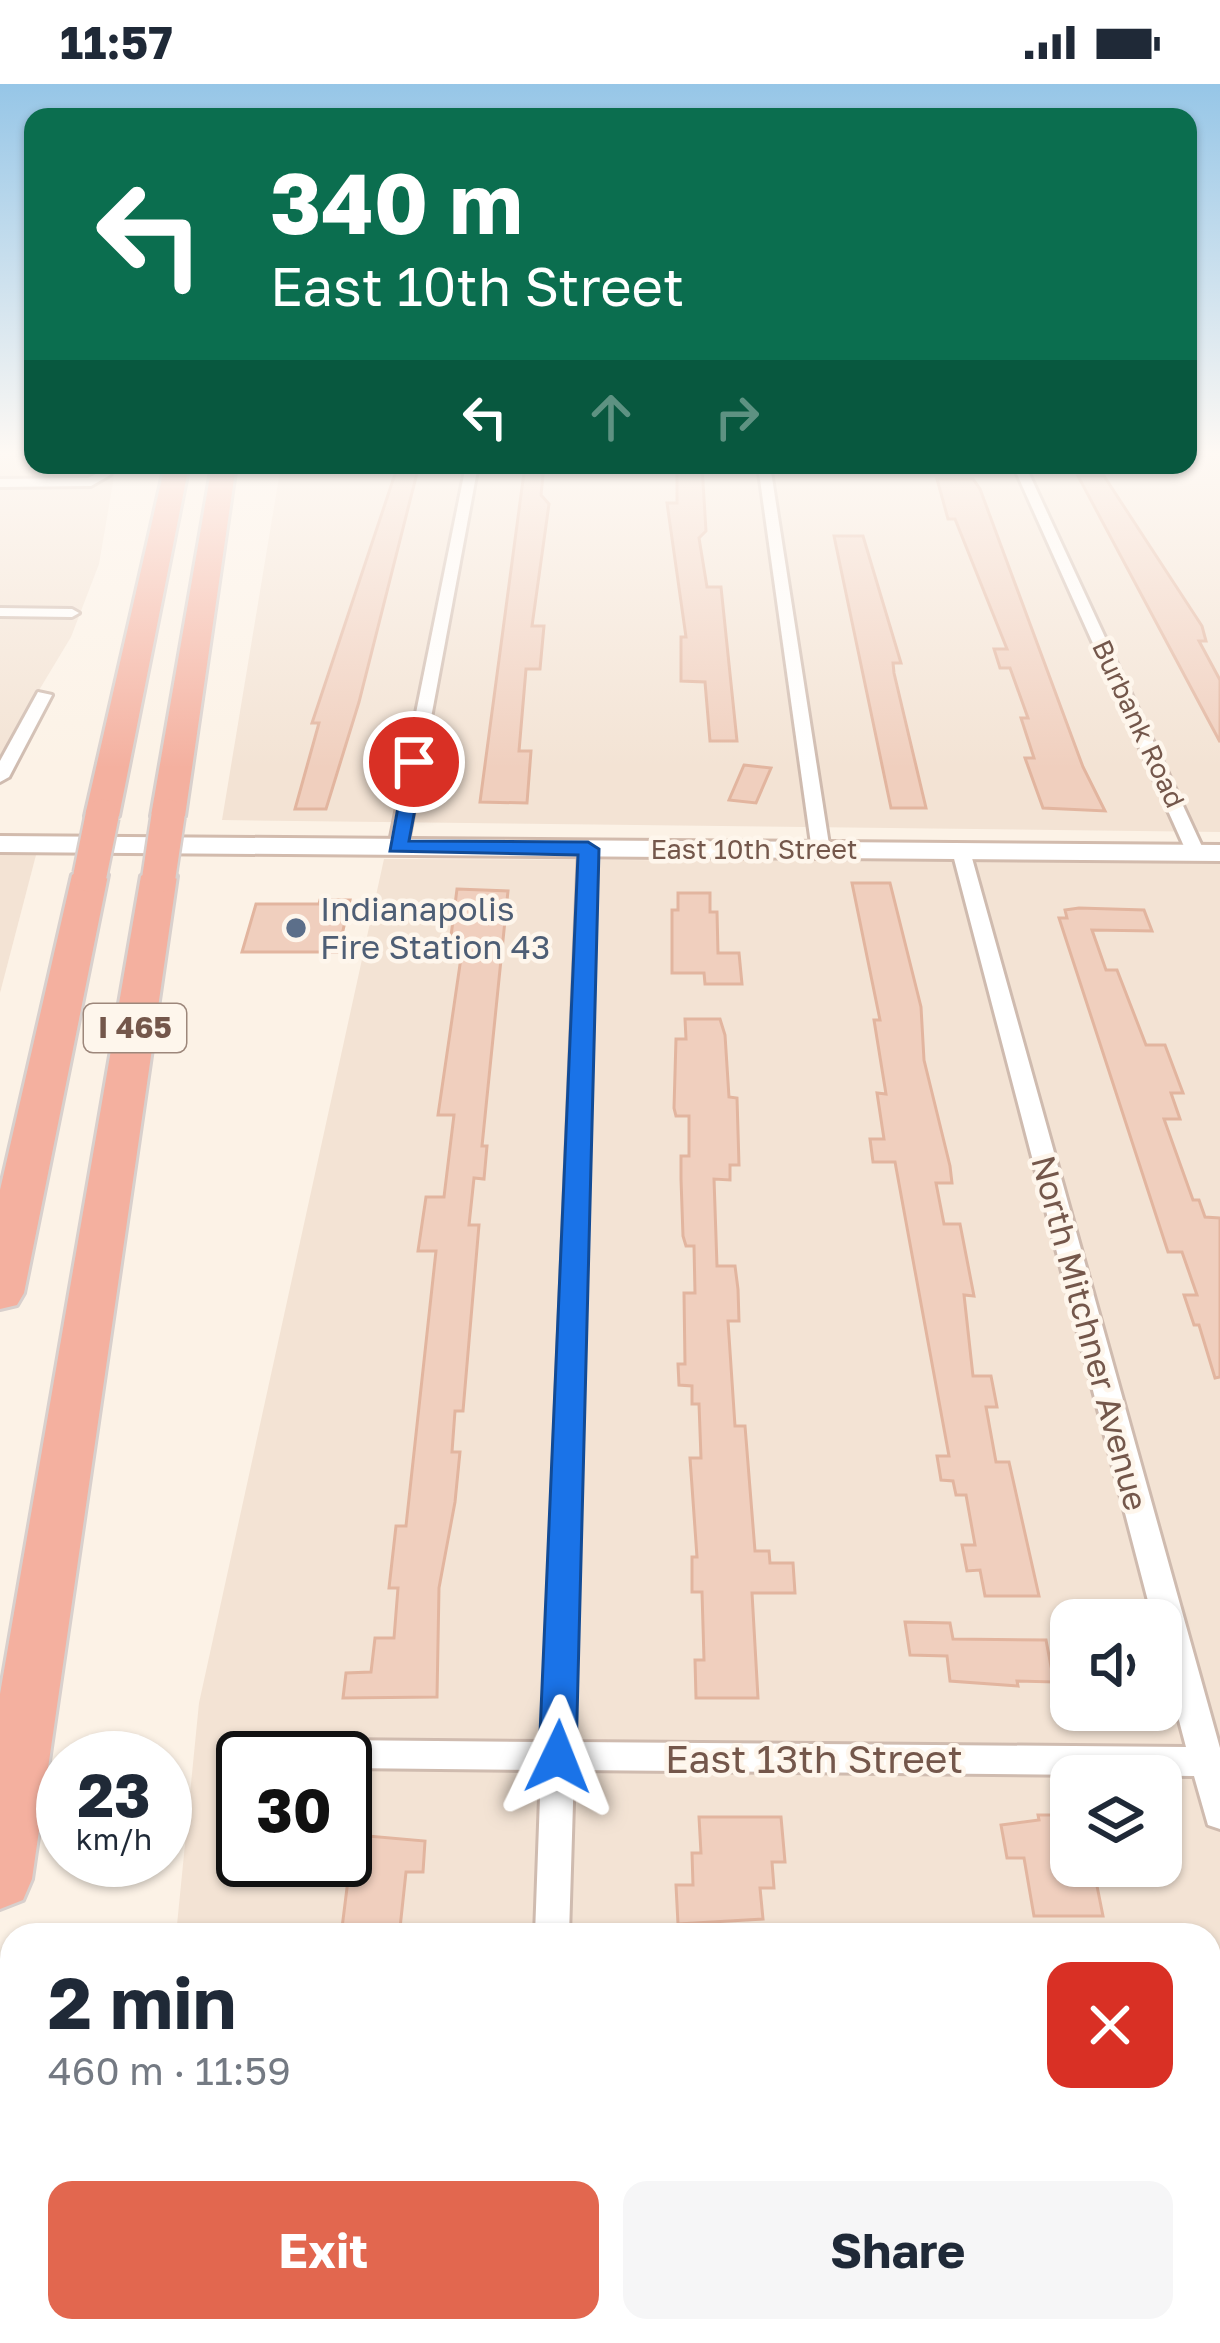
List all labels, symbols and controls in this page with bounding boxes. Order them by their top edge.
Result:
text: 11:57 [60,15,173,69]
text: 340 m [270,152,523,252]
icon: left [72,156,228,312]
text: East 10th Street [270,253,684,318]
icon: left [452,384,518,450]
icon: ahead [578,384,644,450]
icon: right [704,384,770,450]
street label: Burbank Road [1086,635,1192,813]
pin [363,711,465,813]
icon: arrive [381,729,447,795]
street label: East 10th Street [650,833,858,865]
place label: Indianapolis Fire Station 43 [320,889,550,966]
marker: Indianapolis Fire Station 43 [283,915,309,941]
road number: I 465 [84,1004,186,1052]
street label: North Mitchner Avenue [1024,1151,1157,1515]
map controls [1050,1599,1182,1887]
button: sound [1050,1599,1182,1731]
position arrow [495,1694,621,1820]
speed limit sign: 30 [216,1731,372,1887]
street label: East 13th Street [665,1735,963,1782]
button: layers [1050,1755,1182,1887]
text: 23 [77,1758,151,1830]
text: km/h [76,1821,152,1857]
text: 2 min [48,1958,236,2045]
button: close [1047,1962,1173,2088]
text: 460 m · 11:59 [48,2047,291,2094]
button: Exit [48,2181,599,2319]
button: Share [623,2181,1173,2319]

